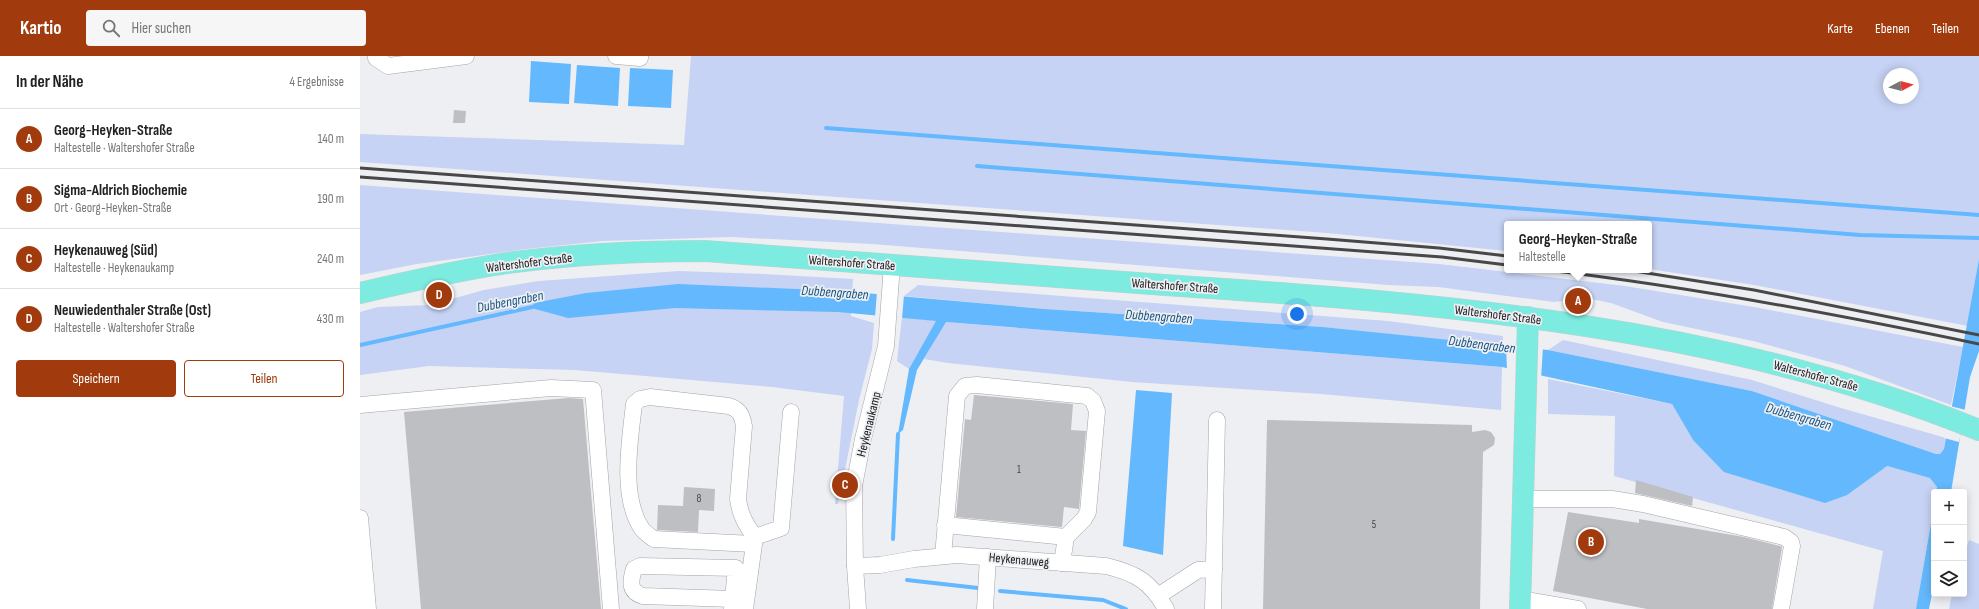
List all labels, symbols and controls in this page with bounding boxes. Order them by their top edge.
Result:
search box [86,10,366,46]
text: Kartio [20,17,62,40]
icon: search [100,17,122,39]
text: Hier suchen [132,19,191,38]
text: Karte [1827,20,1853,37]
text: Ebenen [1875,20,1910,37]
text: Teilen [1932,20,1959,37]
north arrow [1883,68,1919,104]
text: In der Nähe [16,72,83,92]
text: 4 Ergebnisse [290,74,344,90]
text: Georg-Heyken-Straße [54,121,173,140]
text: A [26,131,32,147]
text: 140 m [318,131,344,147]
text: Haltestelle · Waltershofer Straße [54,140,195,156]
text: Sigma-Aldrich Biochemie [54,181,187,200]
text: B [26,191,32,207]
text: 190 m [317,191,344,207]
text: Ort · Georg-Heyken-Straße [54,200,171,216]
popup [1504,221,1652,273]
text: Georg-Heyken-Straße [1519,230,1637,249]
text: Heykenauweg (Süd) [54,241,157,260]
text: Haltestelle [1519,249,1566,265]
street label: Waltershofer Straße [485,250,573,276]
text: C [26,251,32,267]
text: 240 m [317,251,344,267]
street label: Waltershofer Straße [808,252,896,274]
text: Haltestelle · Heykenaukamp [54,260,174,276]
street label: Waltershofer Straße [1131,275,1219,297]
pin: D [426,280,452,310]
water label: Dubbengraben [801,282,869,303]
pin: A [1565,286,1591,316]
water label: Dubbengraben [475,287,545,316]
text: Neuwiedenthaler Straße (Ost) [54,301,211,320]
street label: Waltershofer Straße [1454,302,1542,328]
your location [1287,304,1307,324]
water label: Dubbengraben [1125,306,1193,327]
text: D [26,311,32,327]
text: 430 m [317,311,344,327]
text: Haltestelle · Waltershofer Straße [54,320,195,336]
water label: Dubbengraben [1448,332,1516,357]
street label: Waltershofer Straße [1772,357,1860,395]
button: Speichern [16,360,176,397]
button: Teilen [184,360,344,397]
street label: Heykenaukamp [853,390,885,458]
water label: Dubbengraben [1764,399,1834,434]
house number: 1 [1017,463,1021,476]
pin: C [832,470,858,500]
map controls [1931,489,1967,597]
button: + [1931,489,1967,525]
house number: 8 [697,492,702,505]
house number: 5 [1372,518,1376,531]
button: − [1931,525,1967,561]
pin: B [1578,527,1604,557]
street label: Heykenauweg [988,549,1050,571]
button: layers [1931,561,1967,597]

